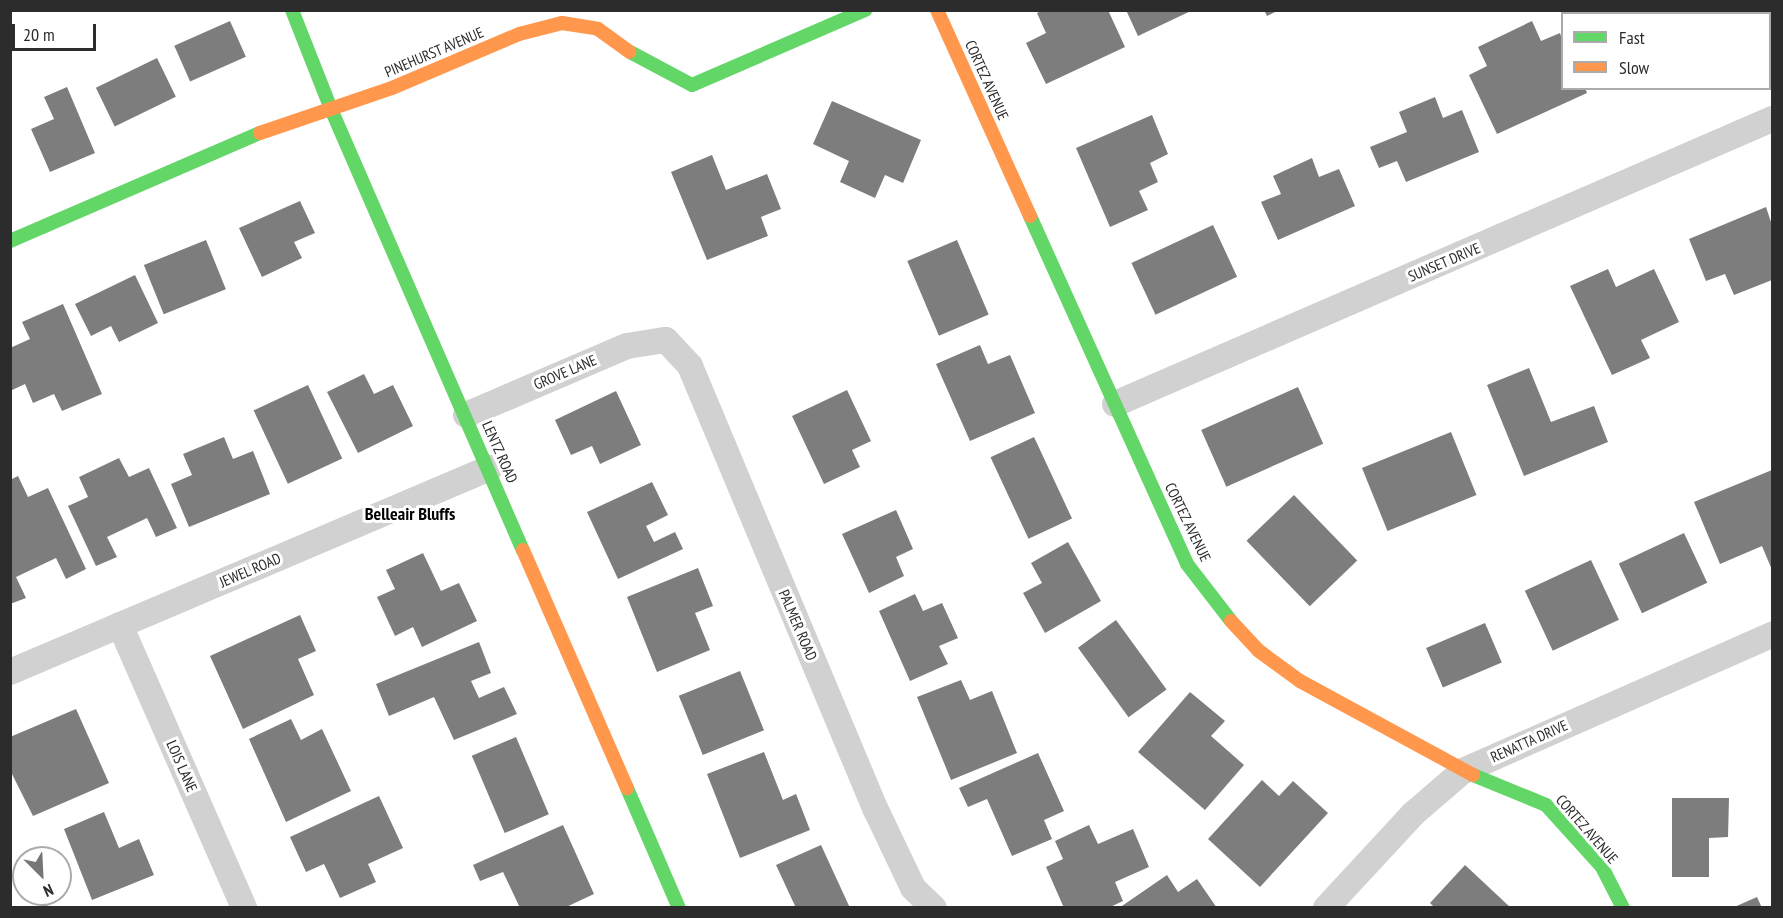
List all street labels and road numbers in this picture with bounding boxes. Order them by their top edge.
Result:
street label: PINEHURST AVENUE [382,23,486,81]
street label: CORTEZ AVENUE [961,37,1013,123]
street label: SUNSET DRIVE [1405,239,1483,285]
street label: GROVE LANE [531,351,599,393]
street label: LENTZ ROAD [478,418,522,486]
street label: CORTEZ AVENUE [1161,479,1215,565]
street label: JEWEL ROAD [216,549,284,591]
street label: PALMER ROAD [775,587,821,663]
street label: RENATTA DRIVE [1487,716,1571,766]
street label: LOIS LANE [163,737,201,795]
street label: CORTEZ AVENUE [1552,790,1622,868]

